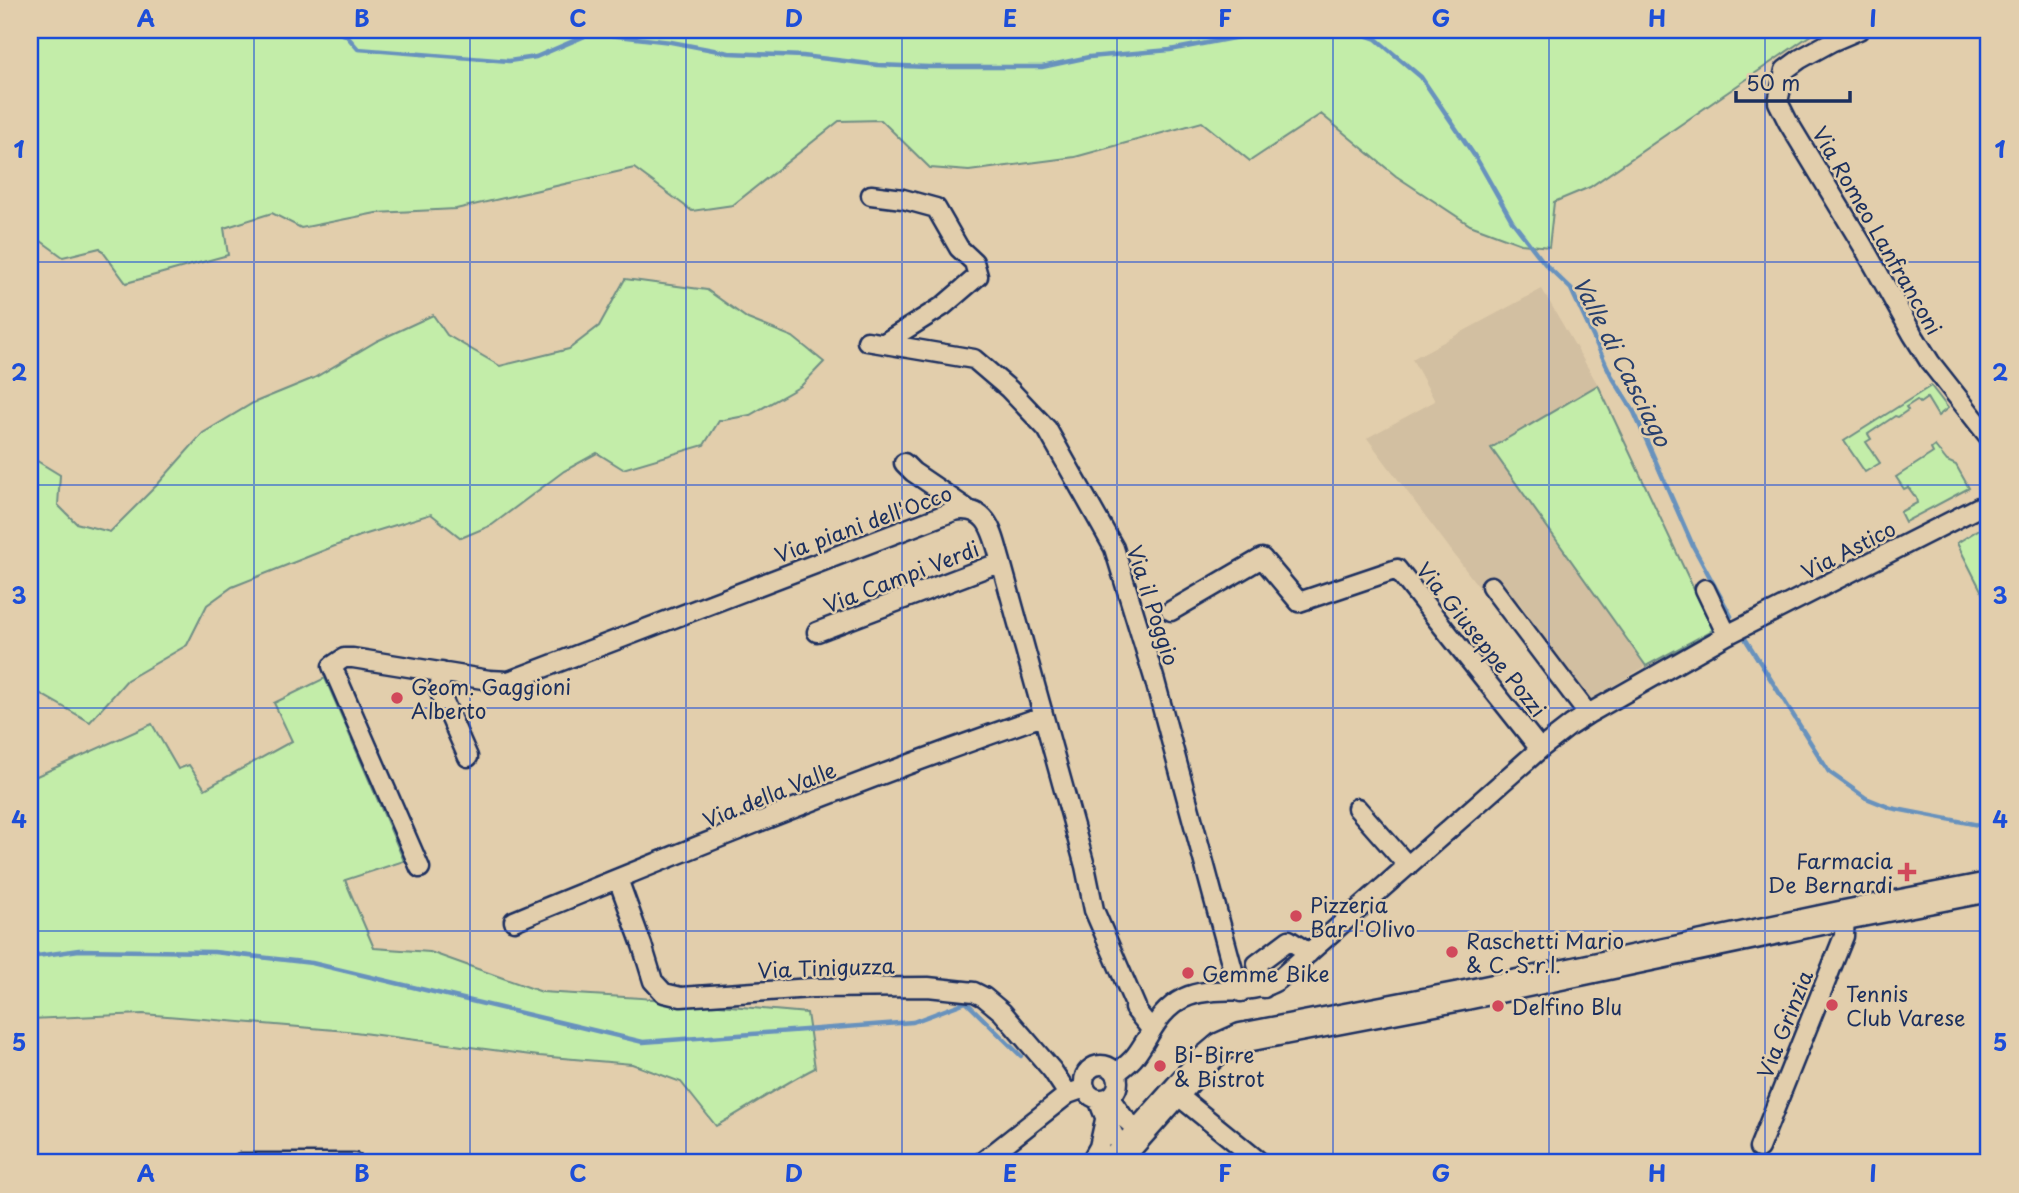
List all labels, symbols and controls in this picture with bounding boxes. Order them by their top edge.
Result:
text: A [137,0,155,35]
text: B [354,0,370,35]
text: C [569,0,587,35]
text: D [785,0,803,35]
text: E [1003,0,1017,35]
text: F [1218,0,1232,35]
text: G [1432,0,1450,35]
text: H [1648,0,1666,35]
text: I [1869,0,1877,35]
scale bar [1736,60,1849,104]
text: 50 m [1746,66,1800,98]
street label: Via Romeo Lanfranconi [1805,120,1951,340]
text: 1 [14,131,25,166]
text: 1 [1995,131,2006,166]
water label: Valle di Casciago [1565,270,1681,453]
text: 2 [11,354,27,389]
text: 2 [1992,354,2008,389]
street label: Via piani dell'Occo [770,476,956,570]
street label: Via Astico [1795,512,1901,586]
street label: Via Campi Verdi [819,532,983,620]
street label: Via il Poggio [1119,541,1189,669]
street label: Via Giuseppe Pozzi [1409,555,1555,723]
text: 3 [11,577,27,612]
text: 3 [1992,577,2008,612]
place label: Geom. Gaggioni Alberto [411,670,571,726]
marker: Geom. Gaggioni Alberto [389,690,405,706]
street label: Via della Valle [698,753,840,835]
text: 4 [11,801,27,836]
text: 4 [1992,801,2008,836]
place label: Farmacia De Bernardi [1768,844,1893,900]
marker: Farmacia De Bernardi [1899,864,1915,880]
place label: Pizzeria Bar l'Olivo [1310,888,1415,944]
marker: Pizzeria Bar l'Olivo [1288,908,1304,924]
place label: Raschetti Mario & C. S.r.l. [1466,924,1624,980]
marker: Raschetti Mario & C. S.r.l. [1444,944,1460,960]
street label: Via Tiniguzza [757,949,895,985]
place label: Gemme Bike [1202,957,1330,989]
marker: Gemme Bike [1180,965,1196,981]
street label: Via Grinzia [1748,965,1820,1083]
place label: Tennis Club Varese [1846,977,1965,1033]
place label: Delfino Blu [1512,990,1622,1022]
marker: Tennis Club Varese [1824,997,1840,1013]
marker: Delfino Blu [1490,998,1506,1014]
text: 5 [12,1024,26,1059]
text: 5 [1993,1024,2007,1059]
place label: Bi-Birre & Bistrot [1174,1038,1264,1094]
marker: Bi-Birre & Bistrot [1152,1058,1168,1074]
text: A [137,1155,155,1190]
text: B [354,1155,370,1190]
text: C [569,1155,587,1190]
text: D [785,1155,803,1190]
text: E [1003,1155,1017,1190]
text: F [1218,1155,1232,1190]
text: G [1432,1155,1450,1190]
text: H [1648,1155,1666,1190]
text: I [1869,1155,1877,1190]

